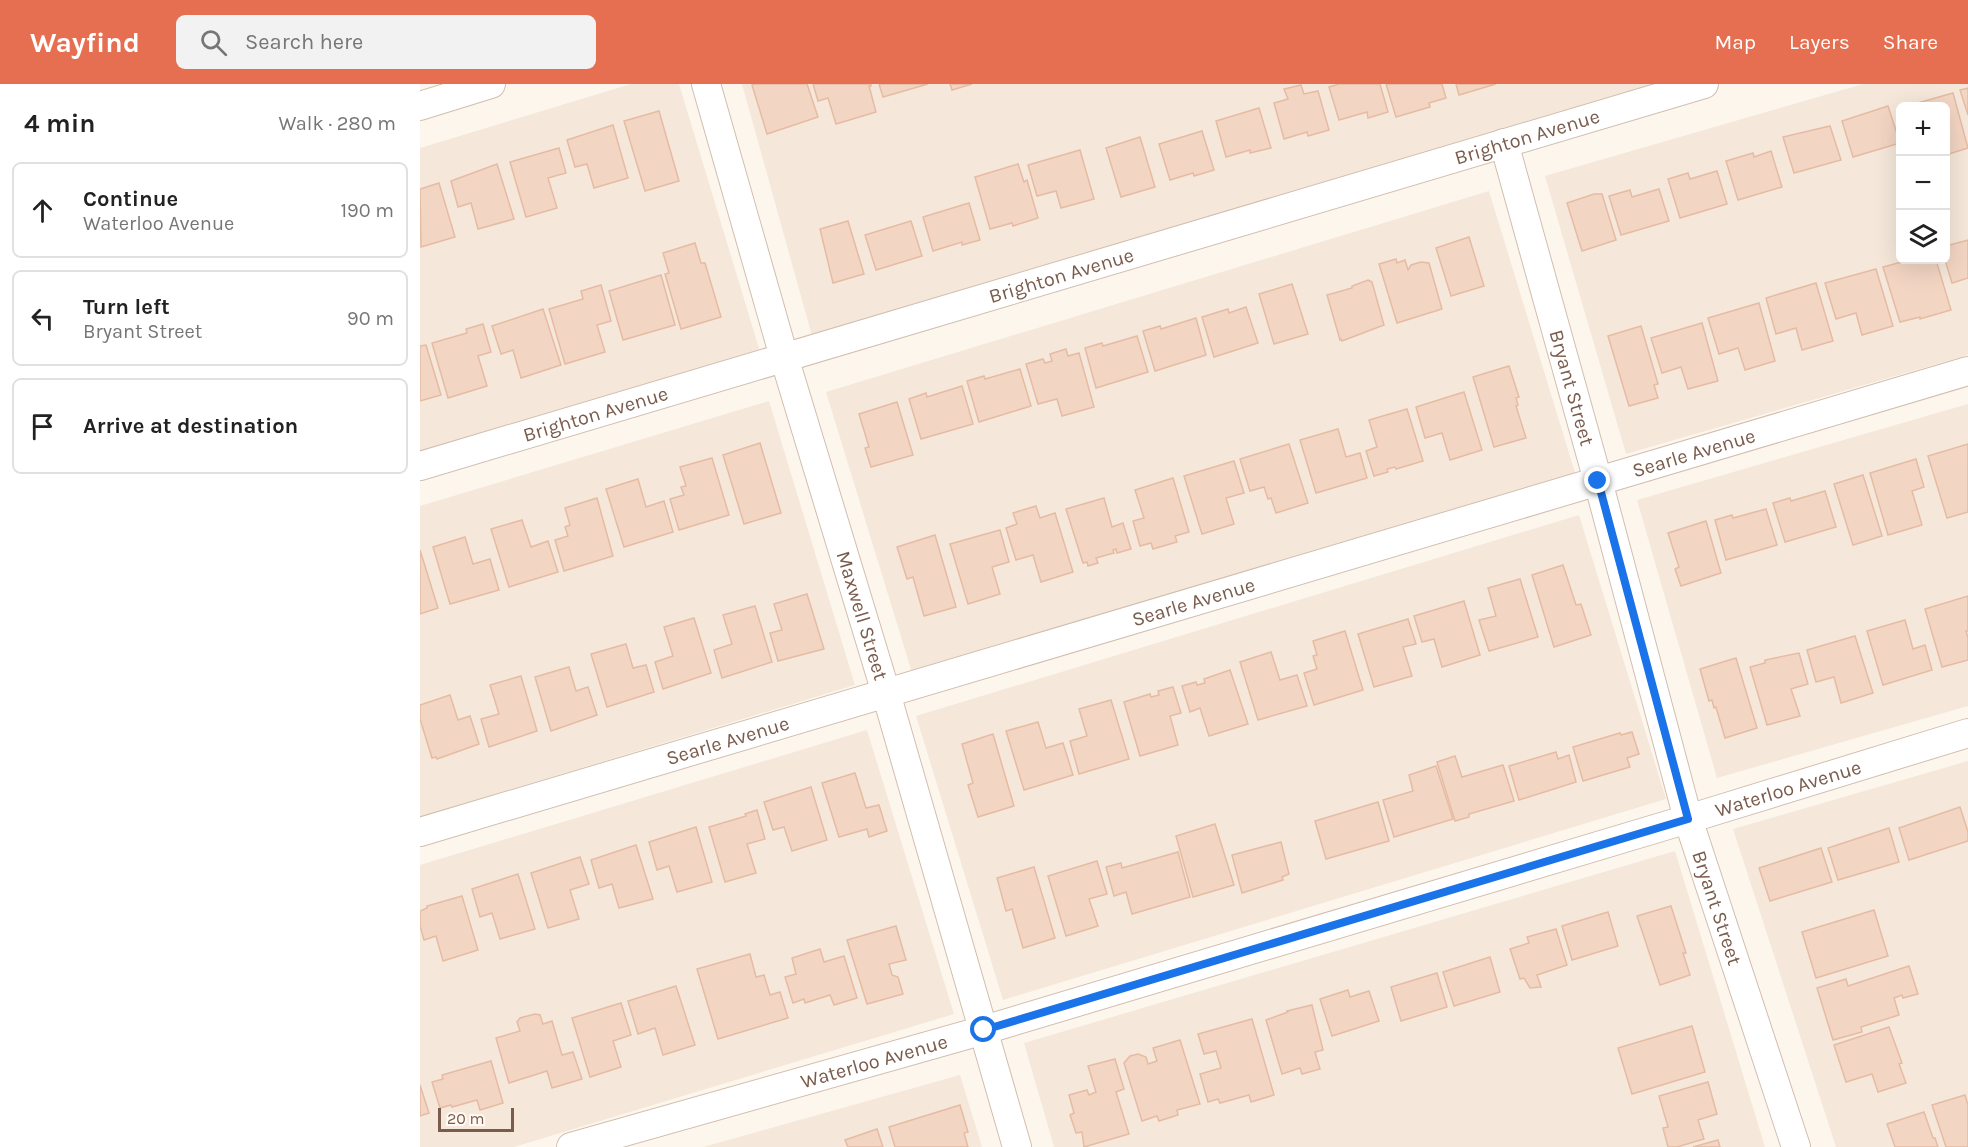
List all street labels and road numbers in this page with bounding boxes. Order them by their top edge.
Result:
street label: Brighton Avenue [1452,104,1602,169]
street label: Brighton Avenue [986,243,1136,308]
street label: Bryant Street [1545,327,1599,449]
street label: Brighton Avenue [520,381,671,446]
street label: Searle Avenue [1630,424,1758,482]
street label: Maxwell Street [832,548,893,683]
street label: Searle Avenue [1129,573,1258,631]
street label: Searle Avenue [663,711,792,770]
street label: Waterloo Avenue [1712,755,1864,821]
street label: Bryant Street [1688,847,1747,968]
street label: Waterloo Avenue [798,1029,950,1093]

